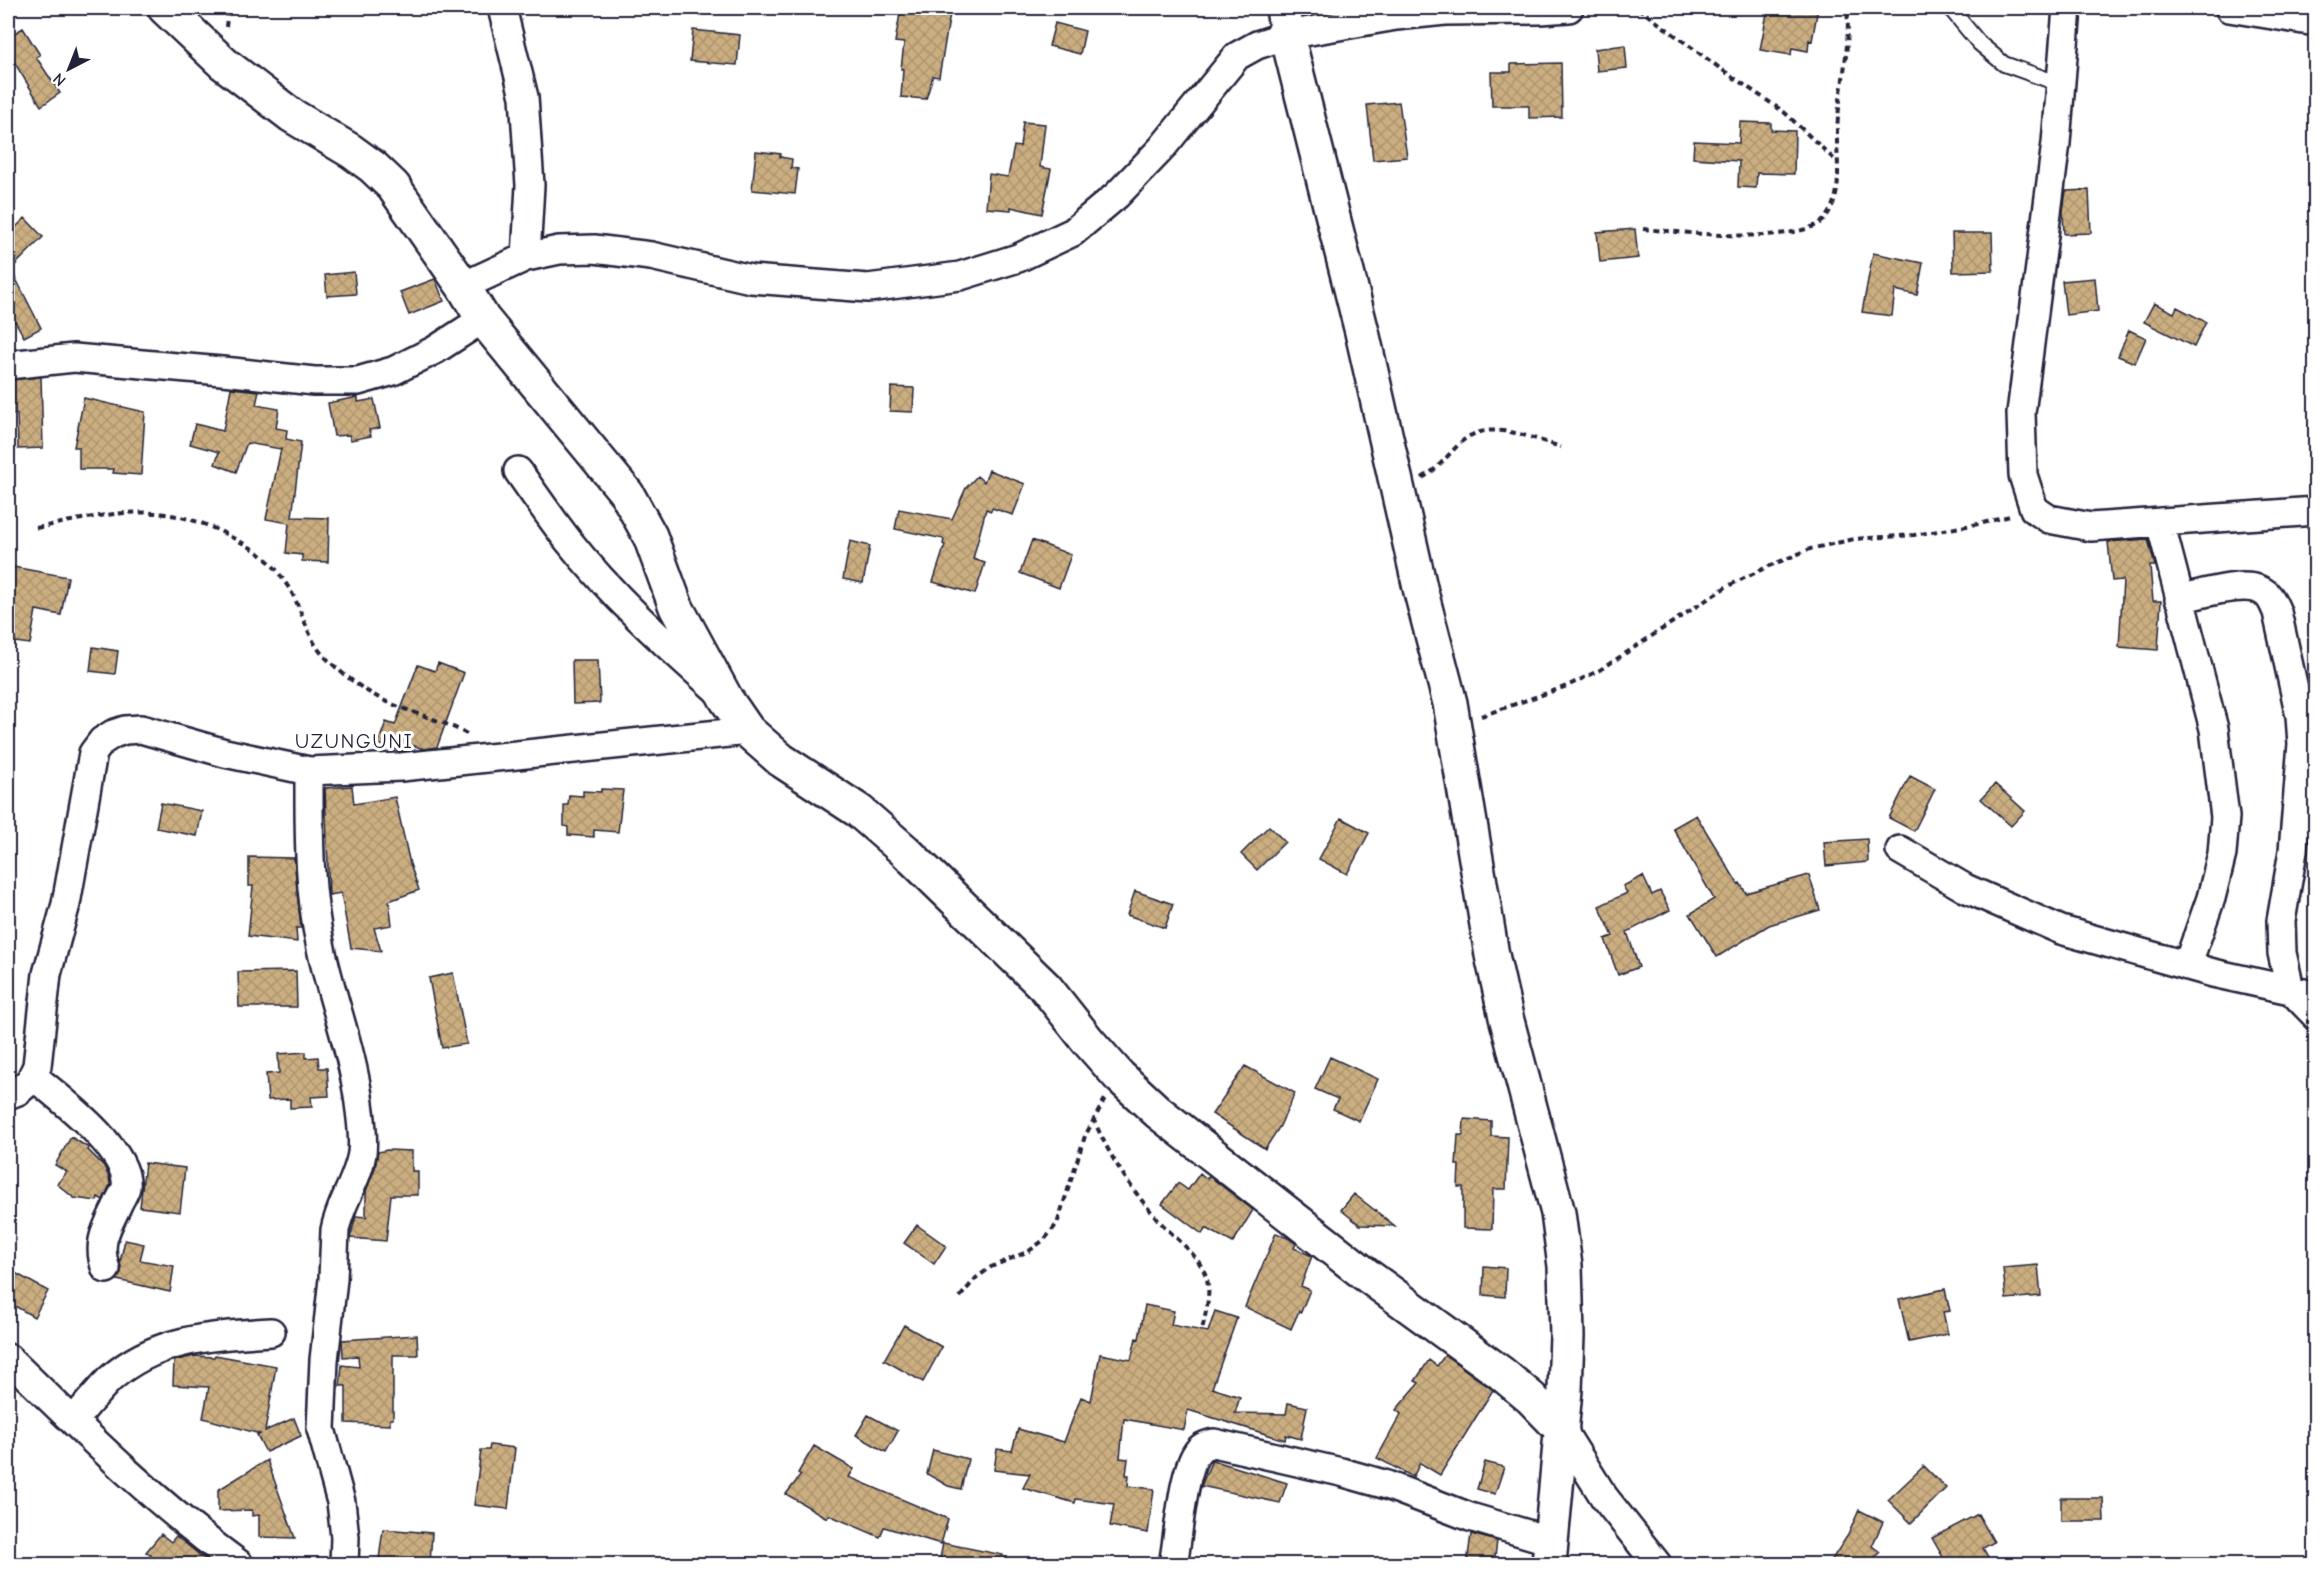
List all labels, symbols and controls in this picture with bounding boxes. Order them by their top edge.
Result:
north arrow [39,39,99,99]
text: N [50,69,70,90]
district label: UZUNGUNI [295,729,413,753]

